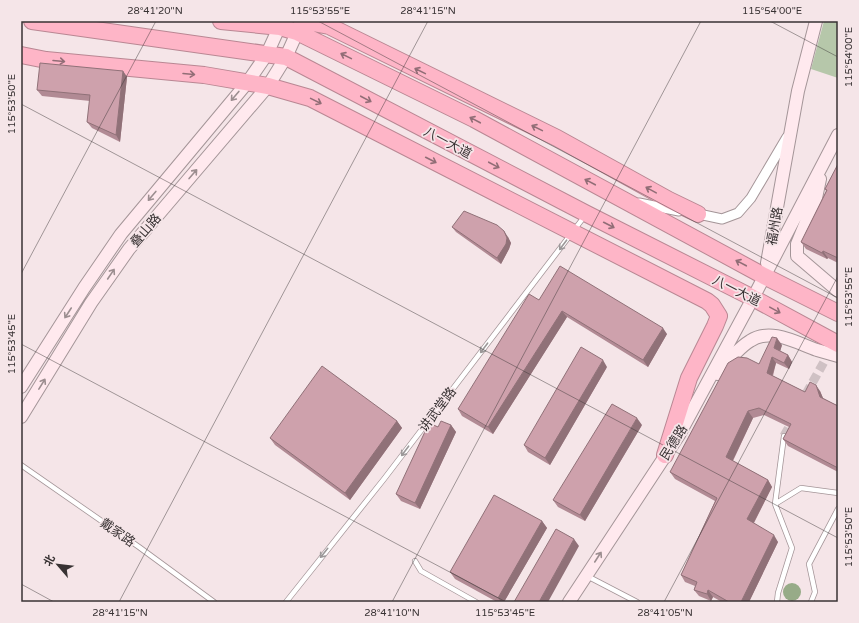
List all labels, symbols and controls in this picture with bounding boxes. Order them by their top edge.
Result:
text: 28°41'20"N [127,5,183,17]
text: 115°53'55"E [290,5,350,17]
text: 28°41'15"N [400,5,456,17]
text: 115°54'00"E [742,5,802,17]
text: 115°54'00"E [843,27,855,87]
one-way arrow [341,52,353,59]
one-way arrow [52,58,65,65]
one-way arrow [414,67,426,74]
one-way arrow [182,70,195,77]
text: 115°53'50"E [6,74,18,134]
one-way arrow [231,91,240,102]
one-way arrow [360,95,372,103]
one-way arrow [309,97,321,105]
one-way arrow [469,116,481,123]
street label: 八一大道 [421,124,474,162]
one-way arrow [531,124,543,131]
one-way arrow [425,157,437,164]
one-way arrow [487,162,499,170]
one-way arrow [189,168,198,179]
one-way arrow [584,177,596,185]
one-way arrow [645,186,657,194]
one-way arrow [148,191,157,202]
street label: 福州路 [764,206,786,247]
street label: 叠山路 [127,211,165,251]
one-way arrow [603,222,615,229]
one-way arrow [559,239,567,250]
one-way arrow [735,259,747,266]
text: 115°53'55"E [843,267,855,327]
one-way arrow [107,269,115,280]
street label: 八一大道 [710,272,763,310]
one-way arrow [769,306,781,314]
one-way arrow [64,307,72,319]
text: 115°53'45"E [6,314,18,374]
one-way arrow [480,343,488,354]
one-way arrow [38,378,46,390]
street label: 讲武堂路 [416,384,460,435]
street label: 民德路 [657,422,691,463]
one-way arrow [401,446,409,457]
text: 115°53'50"E [843,507,855,567]
street label: 戴家路 [97,515,138,551]
north arrow [38,545,78,585]
one-way arrow [320,548,329,559]
one-way arrow [594,552,602,563]
text: 北 [41,553,58,568]
text: 28°41'15"N [92,607,148,619]
text: 28°41'10"N [364,607,420,619]
text: 115°53'45"E [475,607,535,619]
text: 28°41'05"N [637,607,693,619]

